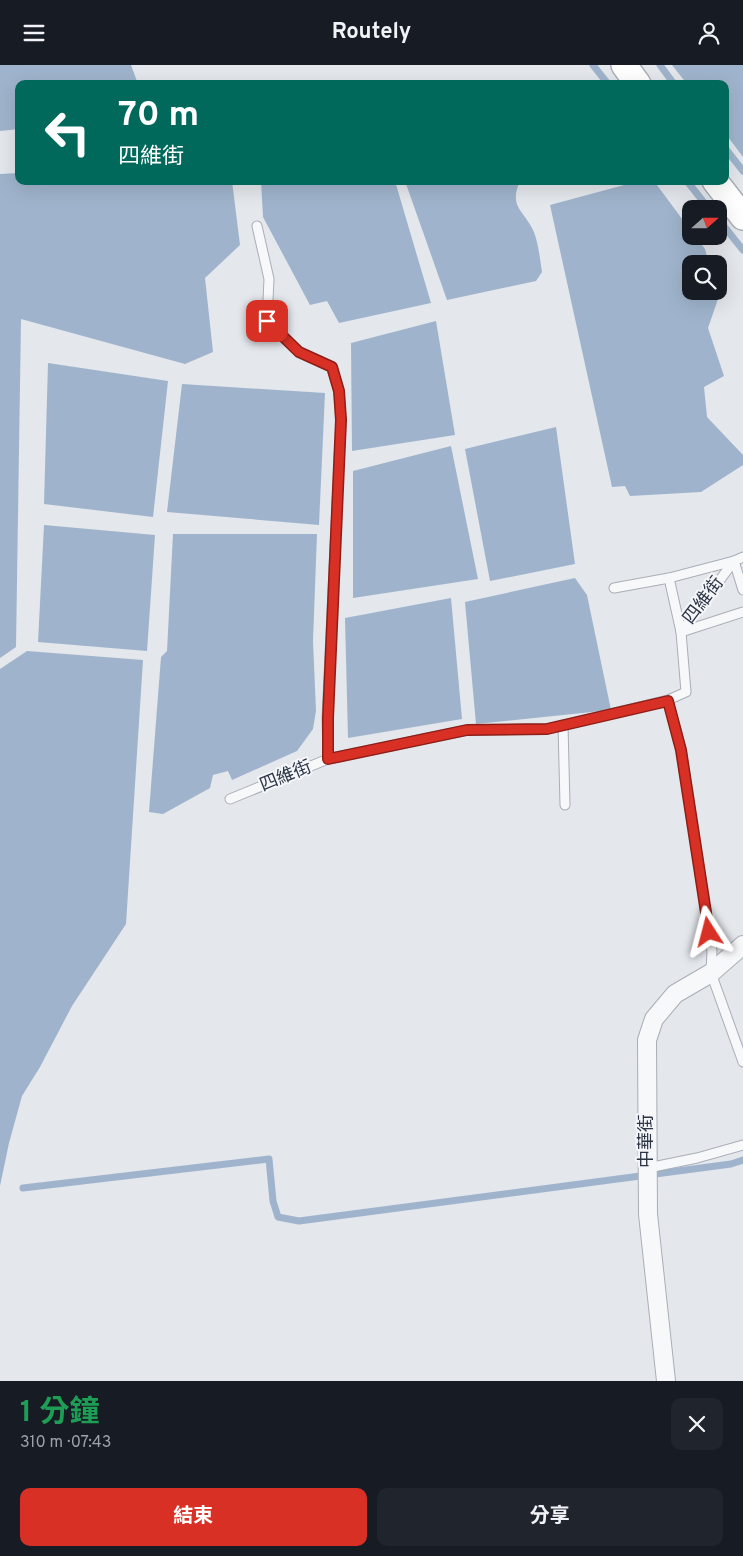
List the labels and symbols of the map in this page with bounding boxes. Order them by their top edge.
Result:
north arrow [682,200,728,245]
pin [246,300,288,342]
street label: 四維街 [679,573,729,629]
street label: 四維街 [257,756,315,798]
position arrow [682,905,734,957]
street label: 中華街 [636,1114,659,1168]

